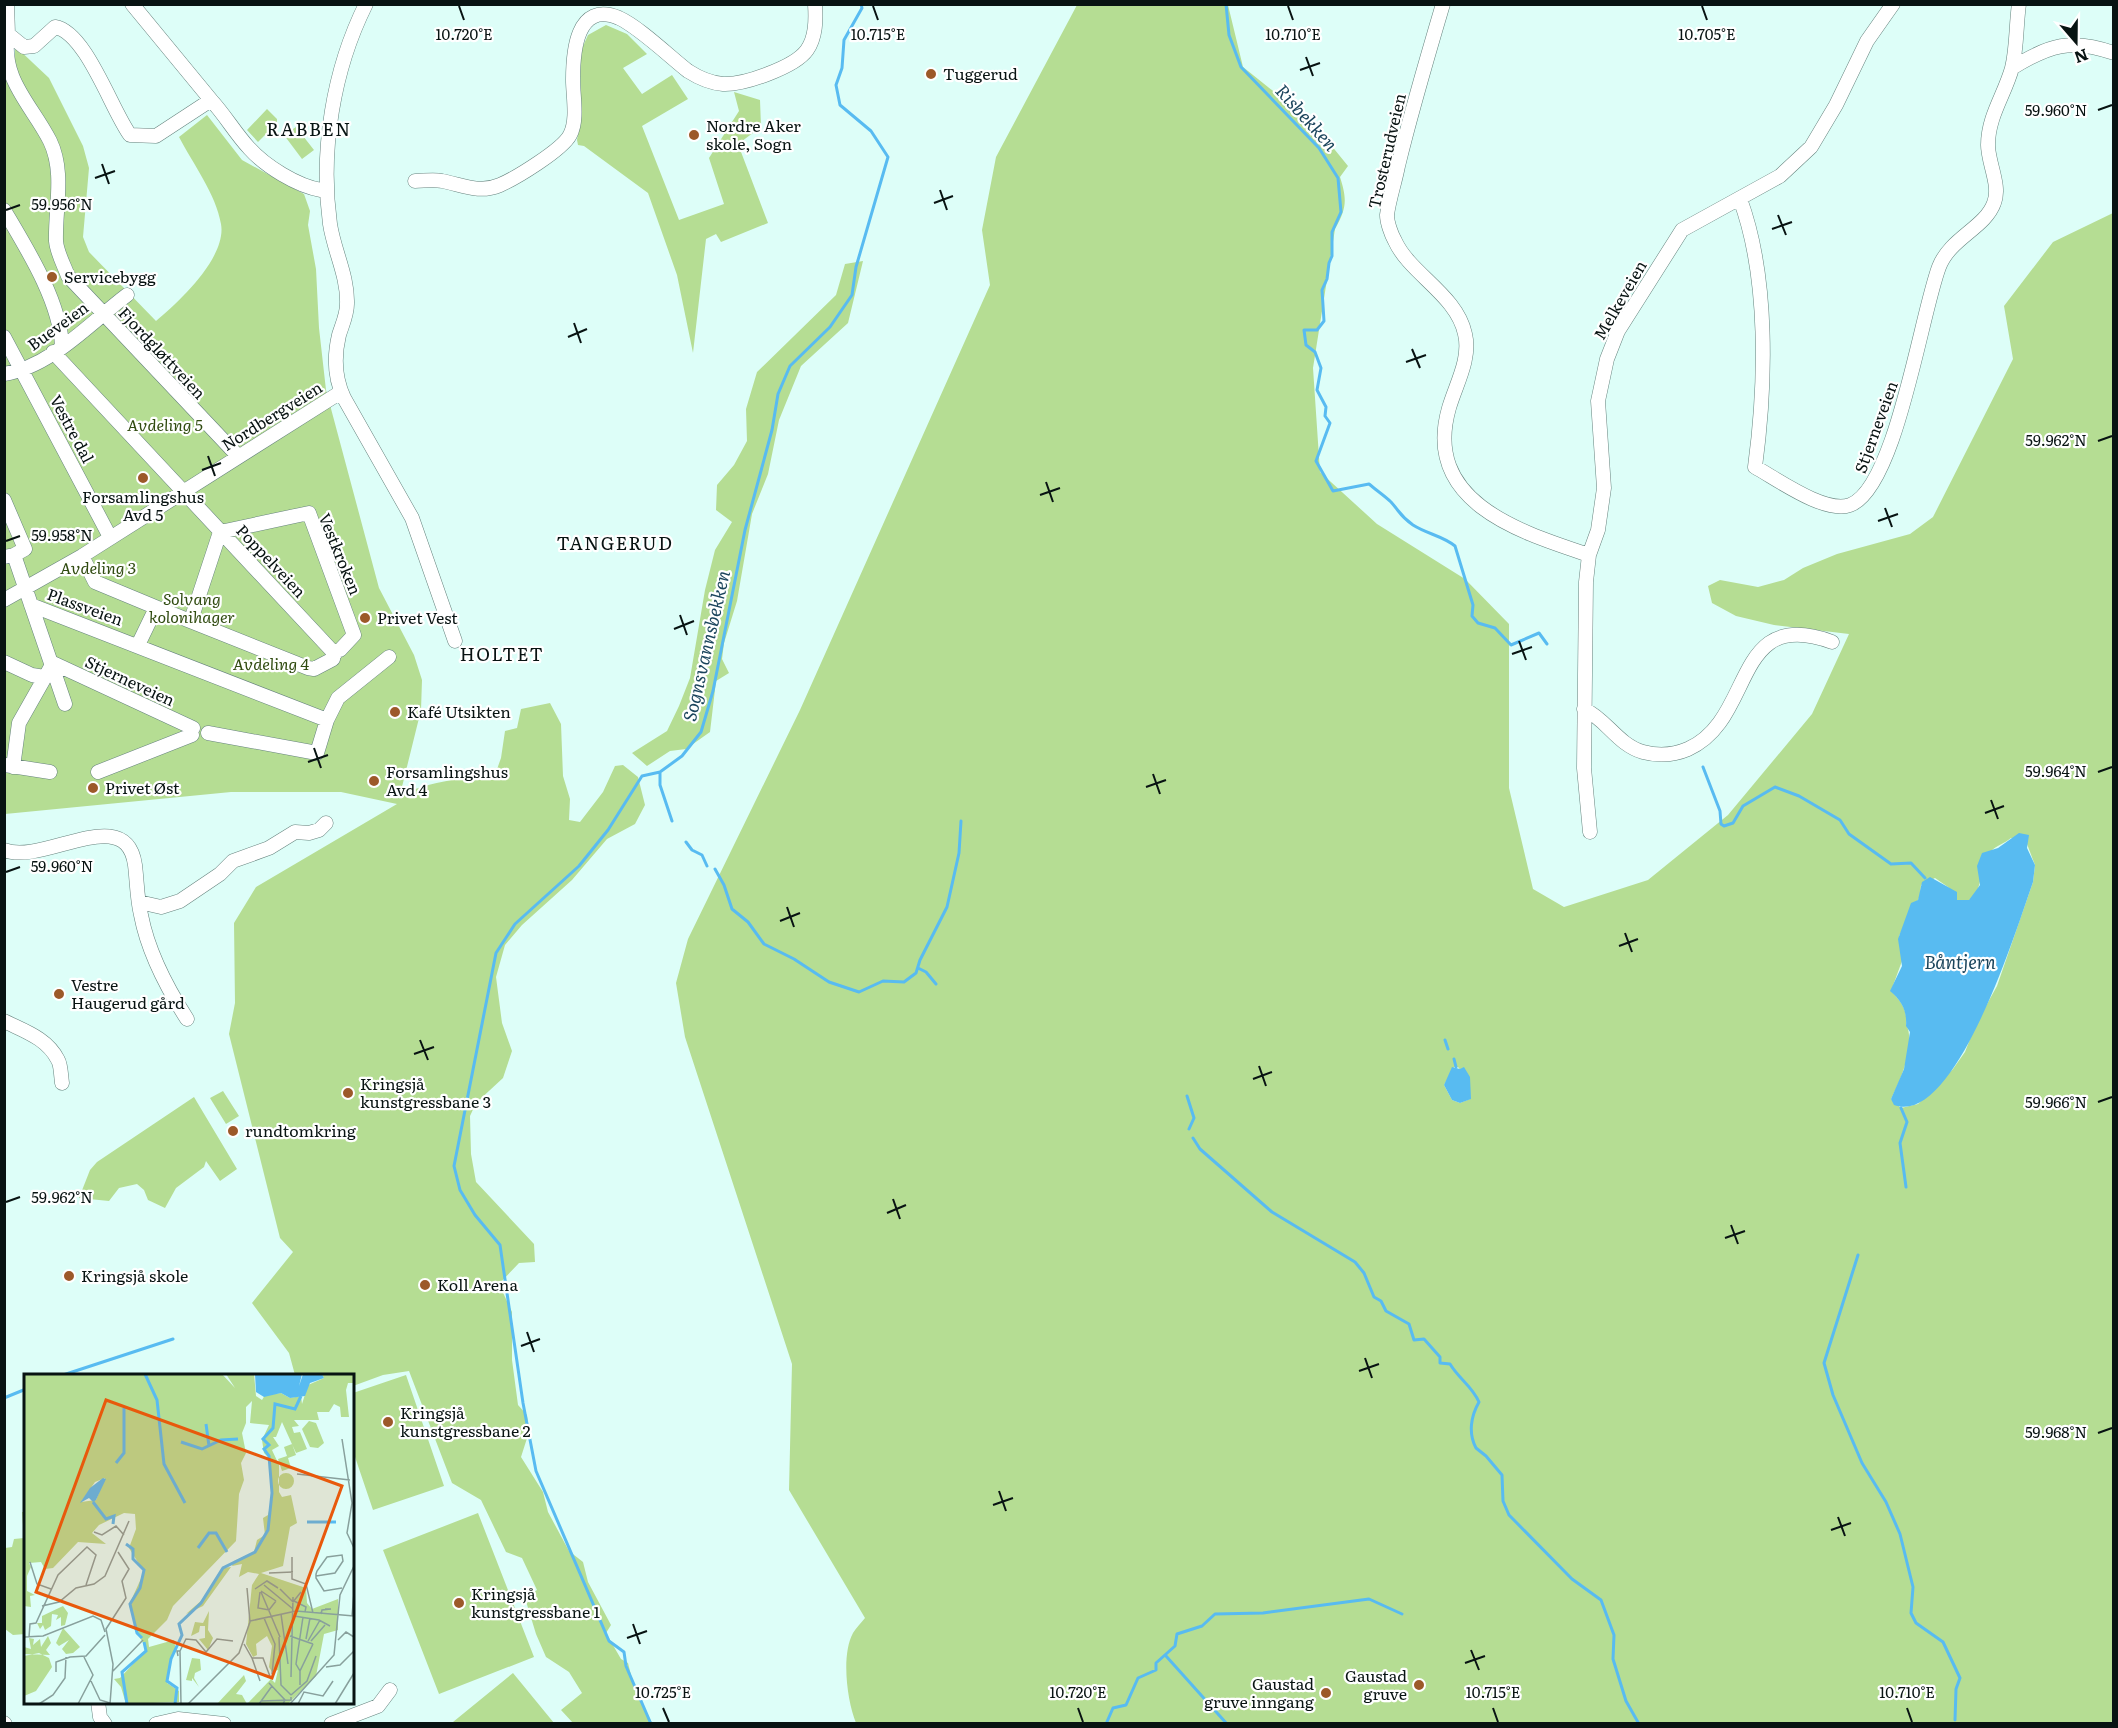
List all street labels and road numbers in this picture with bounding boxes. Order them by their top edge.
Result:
street label: Trosterudveien [1361,90,1411,211]
street label: Melkeveien [1587,255,1652,344]
street label: Bueveien [22,295,93,356]
street label: Fjordgløttveien [114,301,212,404]
street label: Nordbergveien [216,374,327,456]
street label: Stjerneveien [1847,377,1903,476]
street label: Vestre dal [45,390,101,467]
street label: Vestkroken [314,509,368,599]
street label: Poppelveien [231,518,312,603]
street label: Plassveien [44,581,127,631]
street label: Stjerneveien [82,649,180,712]

